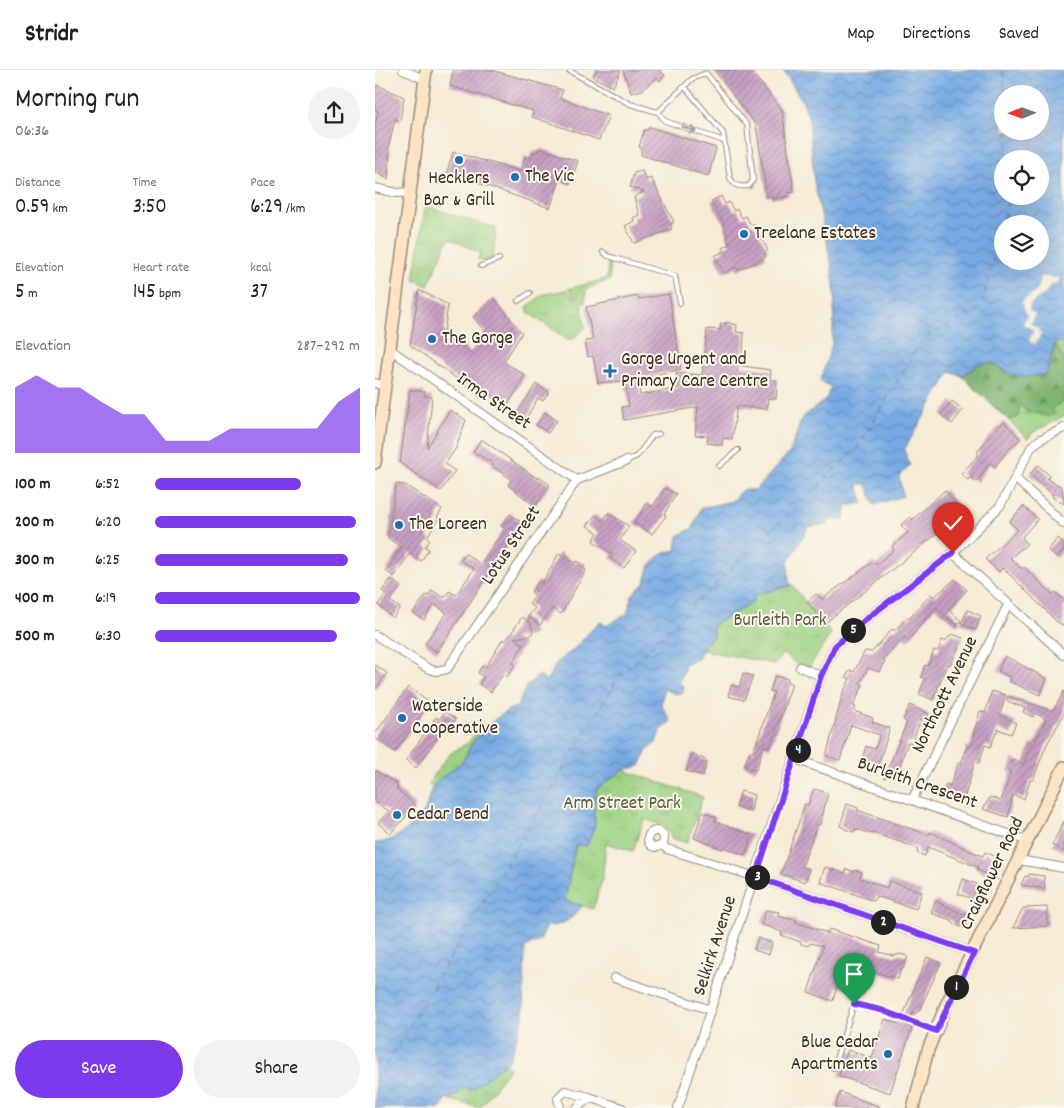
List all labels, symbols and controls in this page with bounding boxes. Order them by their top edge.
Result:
text: Stridr [25,18,78,52]
text: Map [847,22,874,47]
text: Directions [902,22,971,47]
text: Saved [999,22,1039,47]
text: Morning run [15,81,139,121]
north arrow [994,85,1049,140]
map controls [994,85,1049,270]
button: share [308,87,360,139]
text: 06:36 [15,120,49,143]
one-way arrow [681,125,697,135]
button: locate [994,150,1049,205]
marker: Hecklers Bar & Grill [453,154,465,166]
place label: The Vic [525,164,574,191]
place label: Hecklers Bar & Grill [423,166,495,215]
marker: The Vic [509,171,521,183]
text: Distance [15,173,61,193]
text: Time [133,173,157,193]
text: Pace [250,173,275,193]
text: 0.59 [15,193,49,223]
text: 3:50 [133,193,167,223]
text: 6:29 [250,193,283,223]
text: km [49,199,68,219]
text: /km [283,199,305,219]
button: layers [994,215,1049,270]
place label: Treelane Estates [754,221,876,248]
marker: Treelane Estates [738,228,750,240]
text: Elevation [15,258,64,278]
text: Heart rate [133,258,189,278]
text: kcal [250,258,272,278]
text: 5 [15,278,25,308]
text: 145 [133,278,156,308]
text: 37 [250,278,268,308]
text: m [25,284,38,304]
text: bpm [156,284,181,304]
place label: The Gorge [442,326,513,353]
marker: The Gorge [426,333,438,345]
text: Elevation [15,335,71,358]
text: 287–292 m [297,335,360,358]
place label: Gorge Urgent and Primary Care Centre [621,347,768,396]
marker: Gorge Urgent and Primary Care Centre [603,364,617,378]
street label: Irma Street [450,366,536,438]
text: 100 m [15,473,51,496]
text: 6:52 [95,473,120,496]
street label: Lotus Street [476,501,548,591]
pin [932,502,974,553]
icon: check [939,509,967,537]
text: 200 m [15,511,54,534]
text: 6:20 [95,511,121,534]
place label: The Loreen [409,512,487,539]
marker: The Loreen [393,519,405,531]
text: 300 m [15,549,54,572]
text: 6:25 [95,549,120,572]
text: 400 m [15,587,54,610]
text: 6:19 [95,587,116,610]
park label: Burleith Park [733,608,827,635]
pin: 5 [841,618,865,642]
text: 5 [850,620,857,640]
text: 500 m [15,625,55,648]
text: 6:30 [95,625,121,648]
street label: Northcott Avenue [906,632,986,758]
place label: Waterside Cooperative [412,694,498,743]
marker: Waterside Cooperative [396,712,408,724]
pin: 4 [785,738,811,762]
text: 4 [796,740,801,760]
street label: Burleith Crescent [853,751,981,817]
park label: Arm Street Park [563,791,681,818]
place label: Cedar Bend [407,802,489,829]
marker: Cedar Bend [391,809,403,821]
street label: Craigflower Road [954,813,1032,935]
pin: 3 [745,864,769,890]
text: 3 [754,867,761,887]
street label: Selkirk Avenue [687,893,745,999]
pin: 2 [871,910,895,934]
text: 2 [880,912,887,932]
pin [833,953,875,1004]
icon: arrive [840,960,868,988]
pin: 1 [943,974,969,1000]
text: 1 [955,977,958,997]
place label: Blue Cedar Apartments [791,1030,878,1079]
button: Save [15,1040,183,1098]
button: Share [193,1040,360,1098]
marker: Blue Cedar Apartments [882,1048,894,1060]

